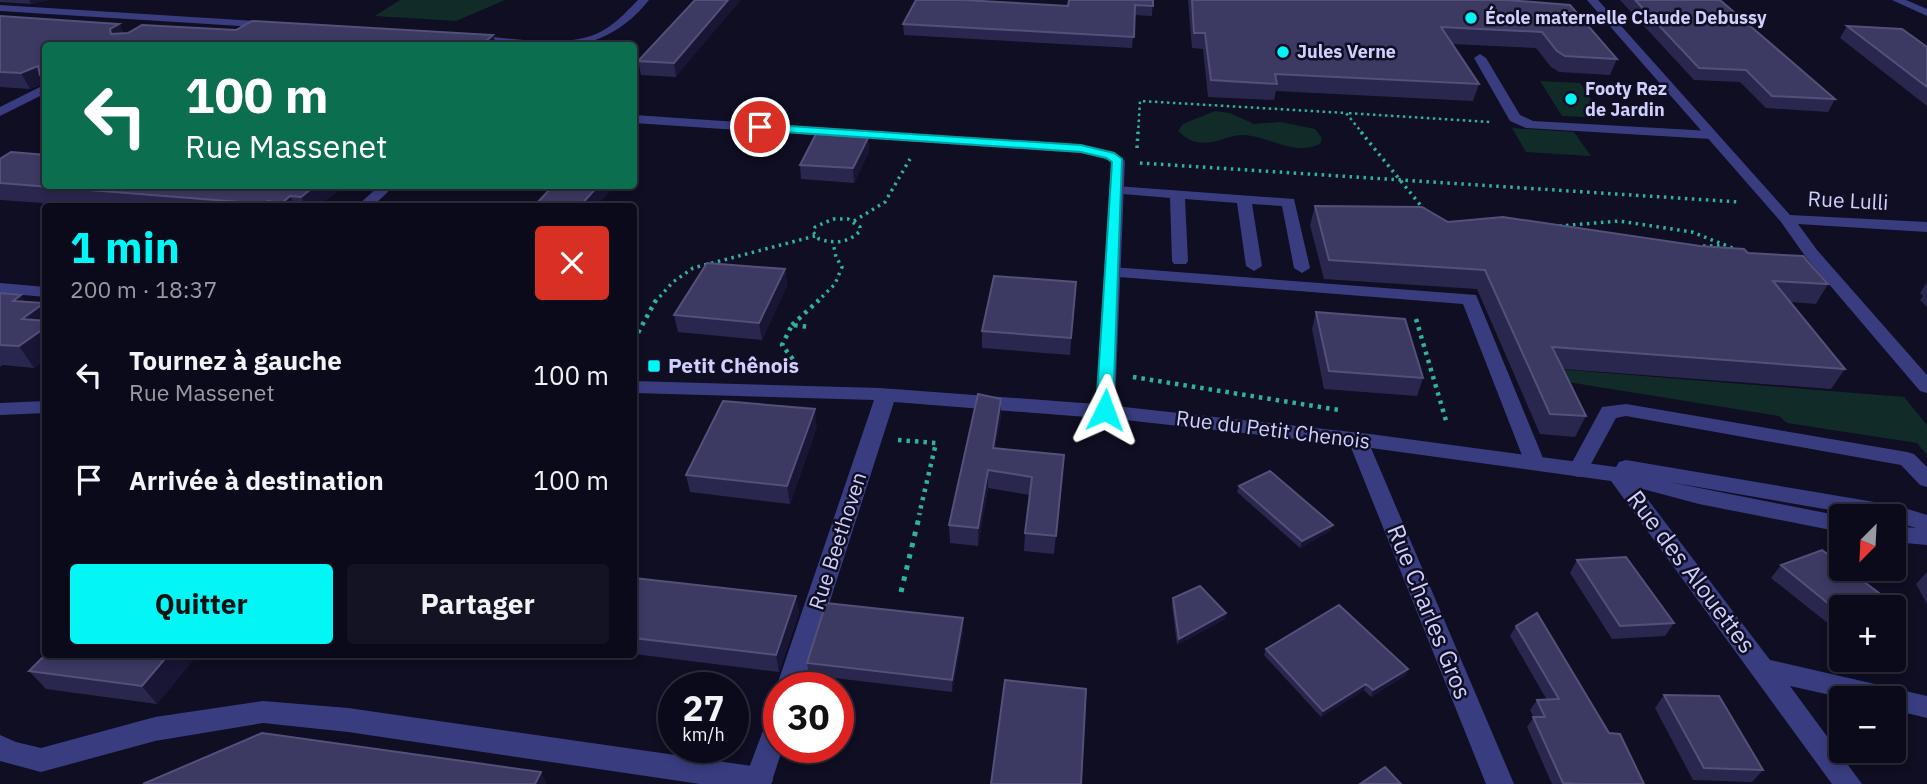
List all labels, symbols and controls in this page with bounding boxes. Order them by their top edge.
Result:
place label: École maternelle Claude Debussy [1485,5,1767,29]
marker: École maternelle Claude Debussy [1463,10,1479,26]
place label: Jules Verne [1297,40,1396,63]
marker: Jules Verne [1275,44,1291,60]
text: 100 m [185,63,329,126]
icon: left [70,70,161,161]
place label: Footy Rez de Jardin [1585,77,1667,121]
marker: Footy Rez de Jardin [1563,91,1579,107]
pin [730,97,790,157]
icon: arrive [741,108,779,146]
text: Rue Massenet [185,125,387,167]
street label: Rue Lulli [1807,184,1889,216]
text: 1 min [70,220,180,275]
button: close [535,226,609,300]
text: 200 m · 18:37 [70,274,217,304]
text: Tournez à gauche [129,343,342,377]
place label: Petit Chênois [668,351,799,379]
icon: left [70,356,108,394]
text: 100 m [533,358,609,392]
marker: Petit Chênois [646,358,662,374]
position arrow [1068,373,1142,447]
text: Rue Massenet [129,377,274,407]
street label: Rue du Petit Chenois [1174,403,1372,455]
icon: arrive [70,461,108,499]
text: Arrivée à destination [129,463,384,497]
text: 100 m [533,463,609,497]
street label: Rue Beethoven [802,468,872,613]
street label: Rue des Alouettes [1620,484,1764,659]
north arrow [1829,504,1906,581]
map controls [1829,504,1906,763]
street label: Rue Charles Gros [1380,520,1480,704]
button: Quitter [70,564,333,644]
button: Partager [347,564,609,644]
button: + [1829,595,1906,672]
speed limit sign: 30 [763,672,854,763]
text: 27 [682,685,725,731]
button: − [1829,686,1906,763]
text: km/h [682,723,725,746]

